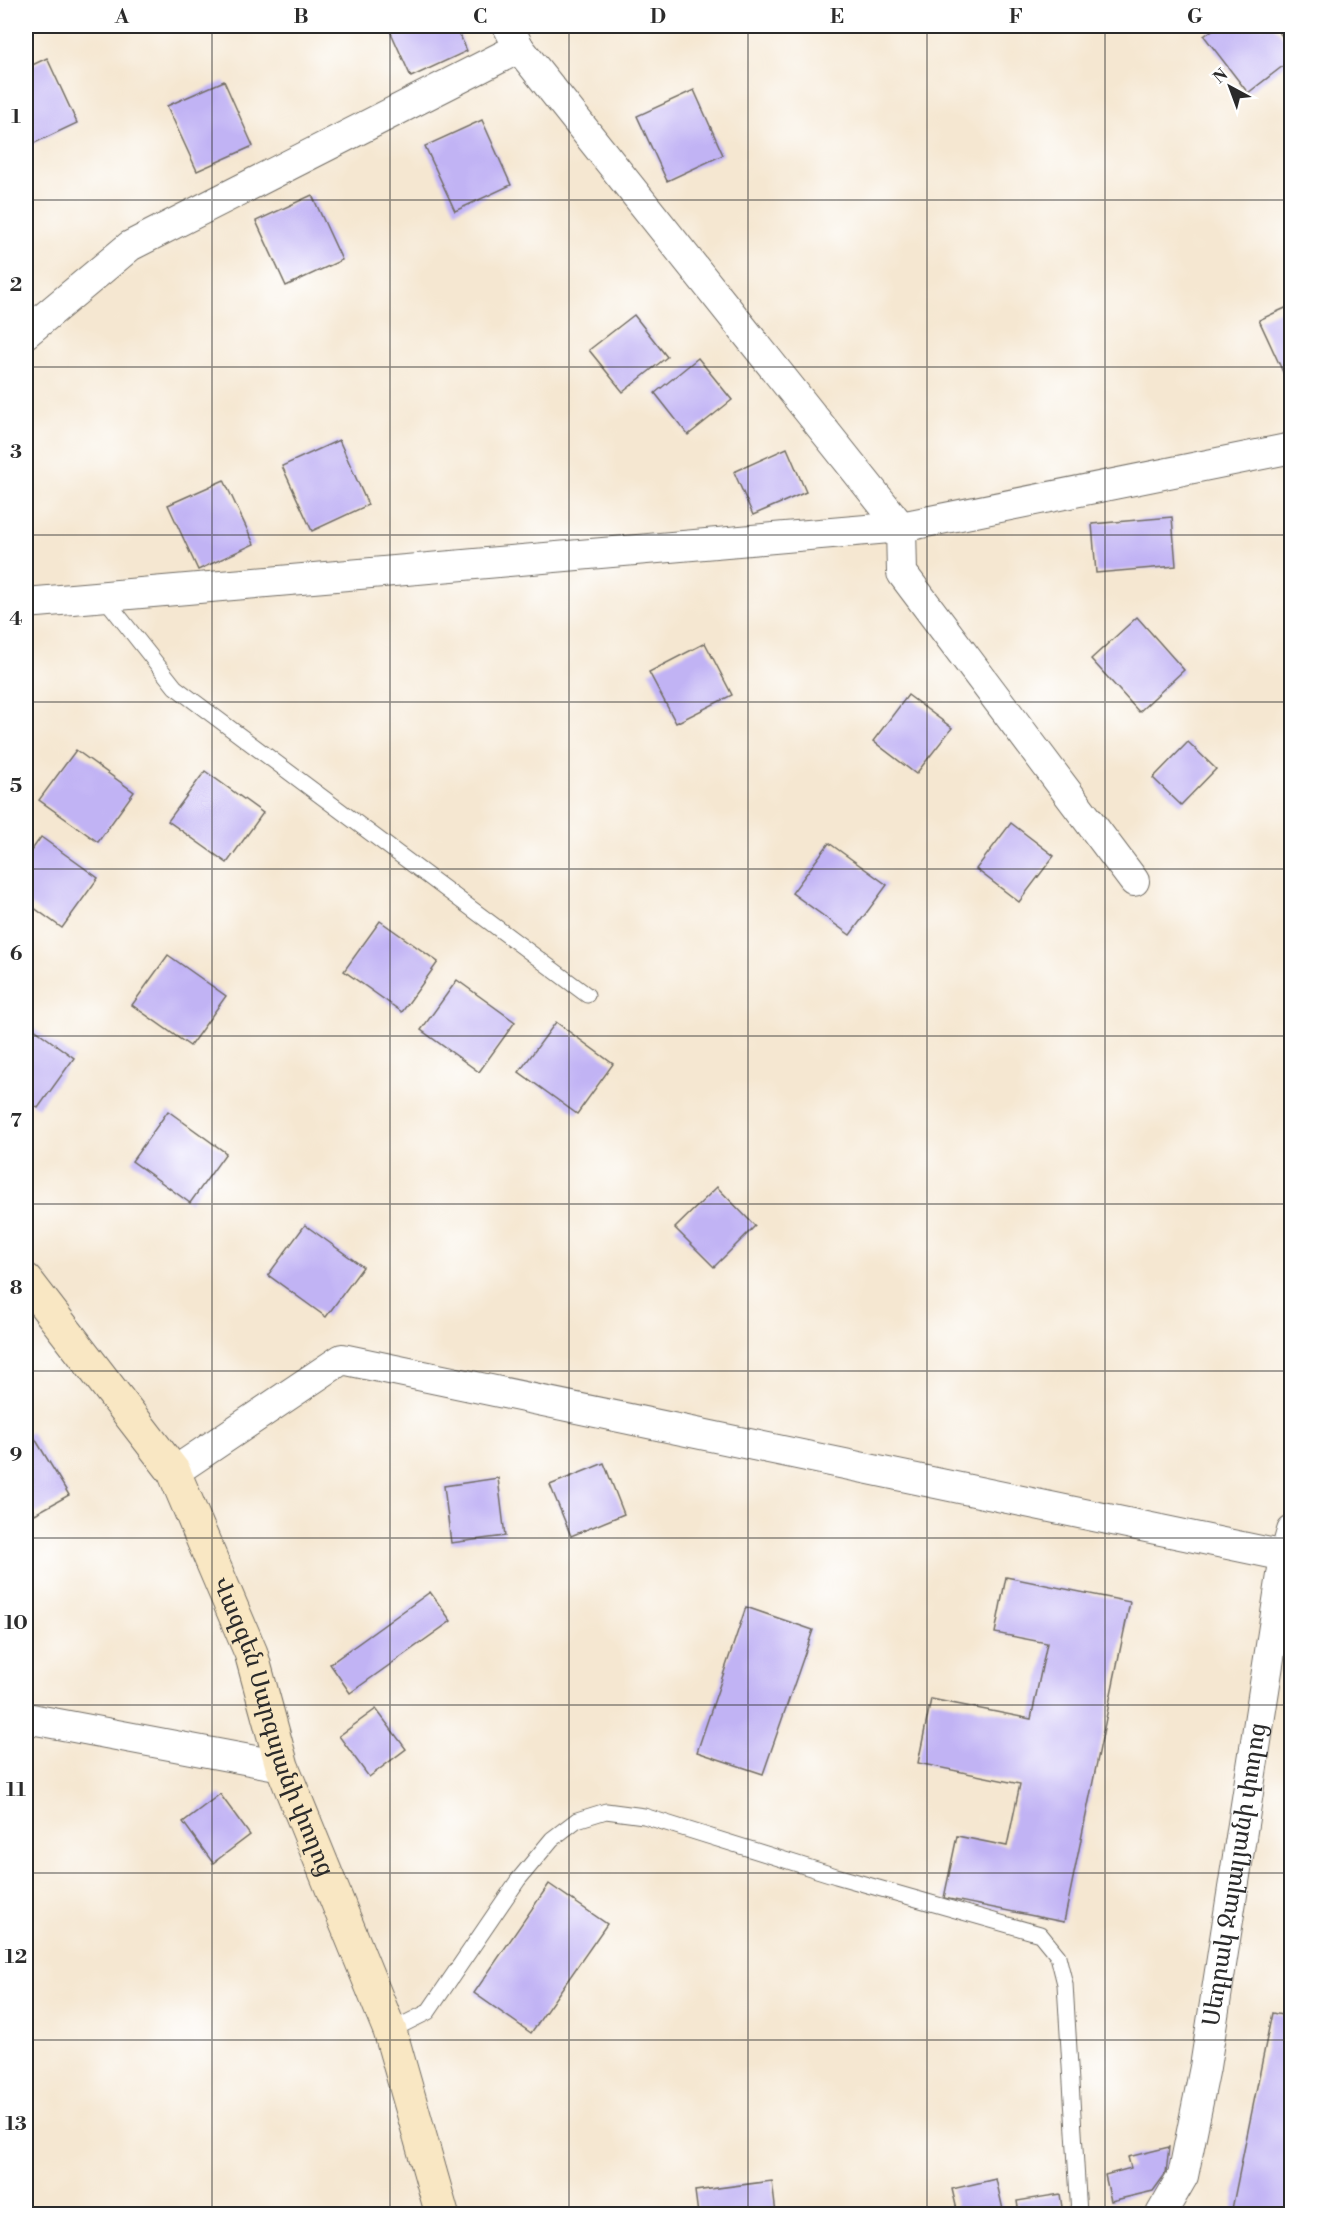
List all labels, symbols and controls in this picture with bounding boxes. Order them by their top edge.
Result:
text: A [114,5,130,30]
text: B [293,5,309,30]
text: C [473,5,487,30]
text: D [650,5,666,30]
text: E [830,5,844,30]
text: F [1009,5,1023,30]
text: G [1187,5,1203,30]
north arrow [1200,57,1260,117]
text: N [1209,65,1232,88]
text: 1 [11,105,21,130]
text: 2 [10,273,22,298]
text: 3 [10,440,22,465]
text: 4 [9,607,23,632]
text: 5 [10,774,22,799]
text: 6 [10,942,23,967]
text: 7 [10,1109,22,1134]
text: 8 [10,1276,23,1301]
text: 9 [10,1443,22,1468]
street label: Վազգեն Սարգսյանի փողոց [205,1572,340,1881]
text: 10 [4,1611,28,1636]
street label: Սեդրակ Ջալալյանի փողոց [1197,1721,1274,2028]
text: 11 [6,1778,26,1803]
text: 12 [5,1945,27,1970]
text: 13 [5,2112,27,2137]

